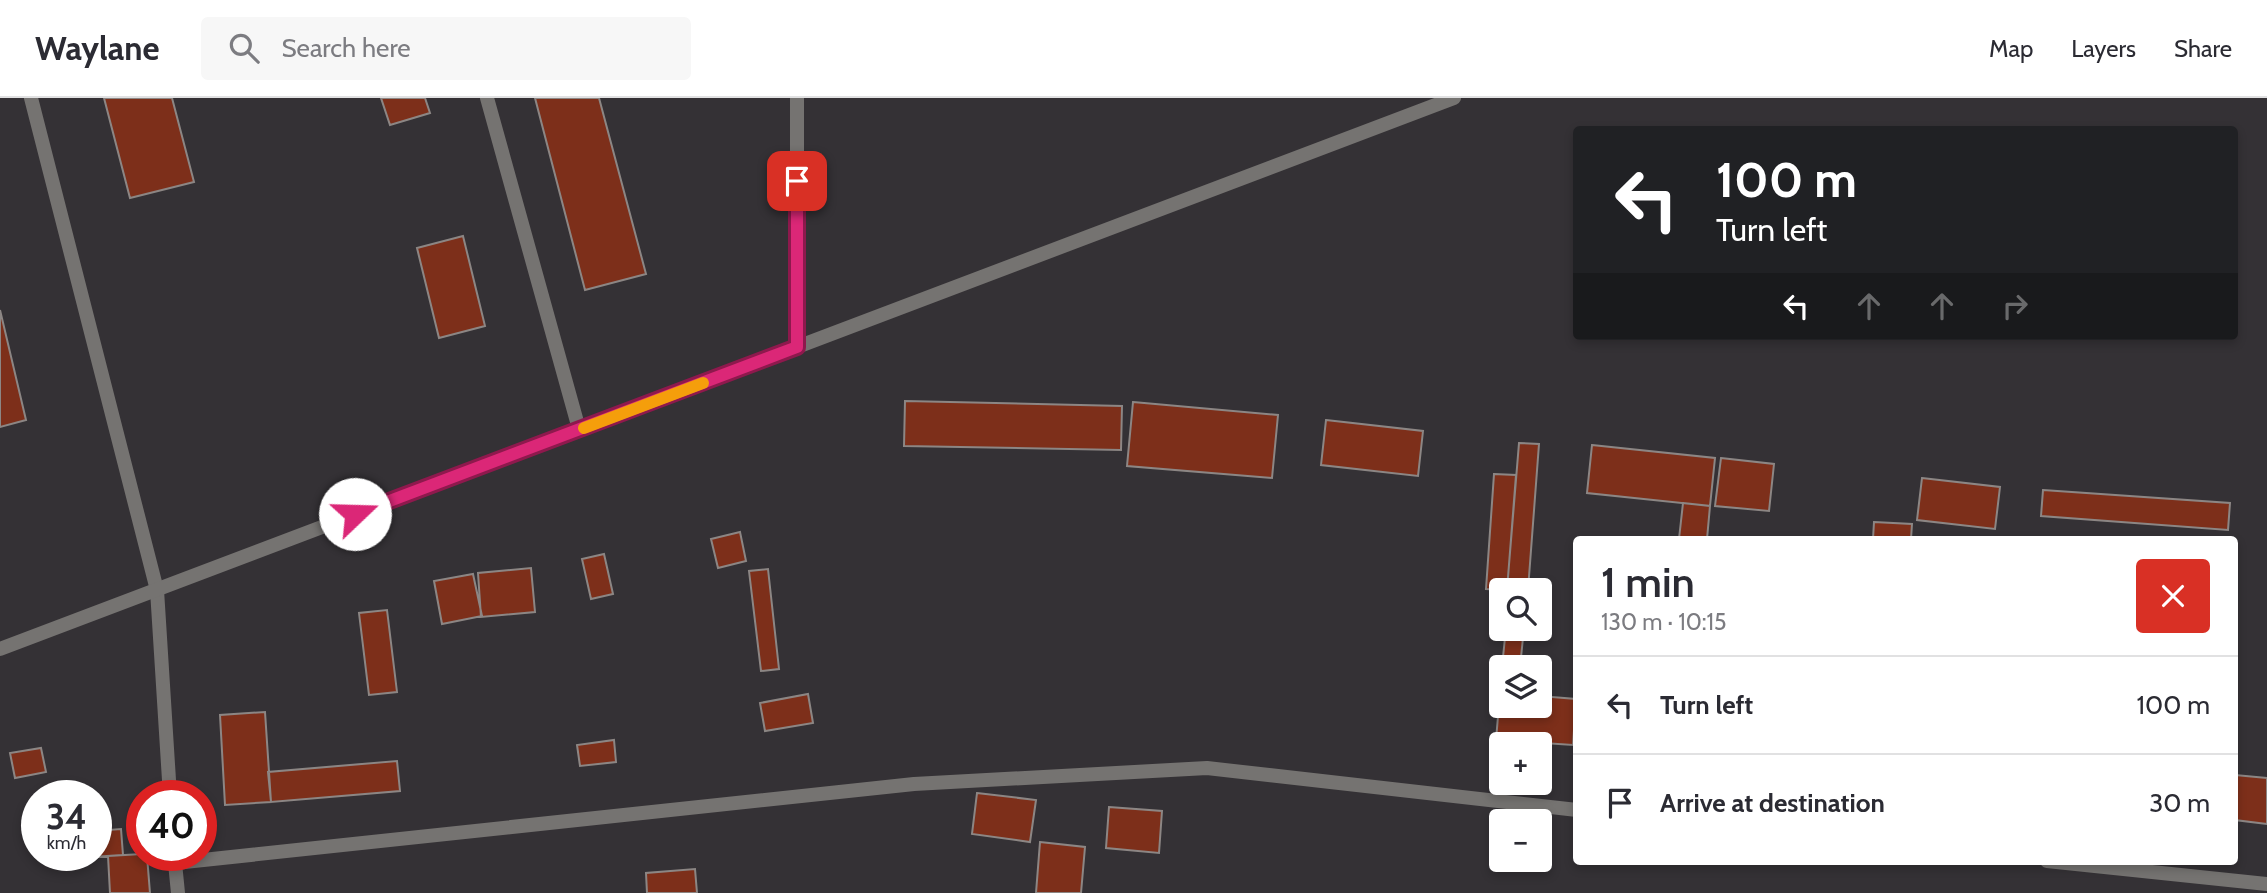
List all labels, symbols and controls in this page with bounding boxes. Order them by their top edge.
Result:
search box [201,17,691,80]
text: Waylane [35,28,159,68]
icon: search [225,29,263,67]
text: Search here [281,32,411,64]
text: Map [1989,34,2033,63]
text: Layers [2071,34,2136,63]
text: Share [2174,34,2232,63]
text: 100 m [1716,150,1857,209]
pin [767,151,827,211]
icon: left [1601,154,1692,245]
icon: arrive [778,162,816,200]
text: Turn left [1716,210,1827,249]
icon: left [1777,287,1815,325]
icon: ahead [1850,287,1888,325]
icon: ahead [1923,287,1961,325]
icon: right [1996,287,2034,325]
position arrow [318,477,392,551]
text: 1 min [1601,556,1695,608]
button: close [2136,559,2210,633]
map controls [1489,578,1552,872]
button: search [1489,578,1552,641]
text: 130 m · 10:15 [1601,608,1726,636]
button: layers [1489,655,1552,718]
icon: left [1601,686,1639,724]
text: Turn left [1660,689,1753,721]
text: 100 m [2137,689,2210,721]
button: + [1489,732,1552,795]
speed limit sign: 40 [126,780,217,871]
icon: arrive [1601,784,1639,822]
text: Arrive at destination [1660,787,1885,819]
text: 30 m [2149,787,2210,819]
text: 34 [46,795,87,838]
button: − [1489,809,1552,872]
text: km/h [47,832,86,854]

